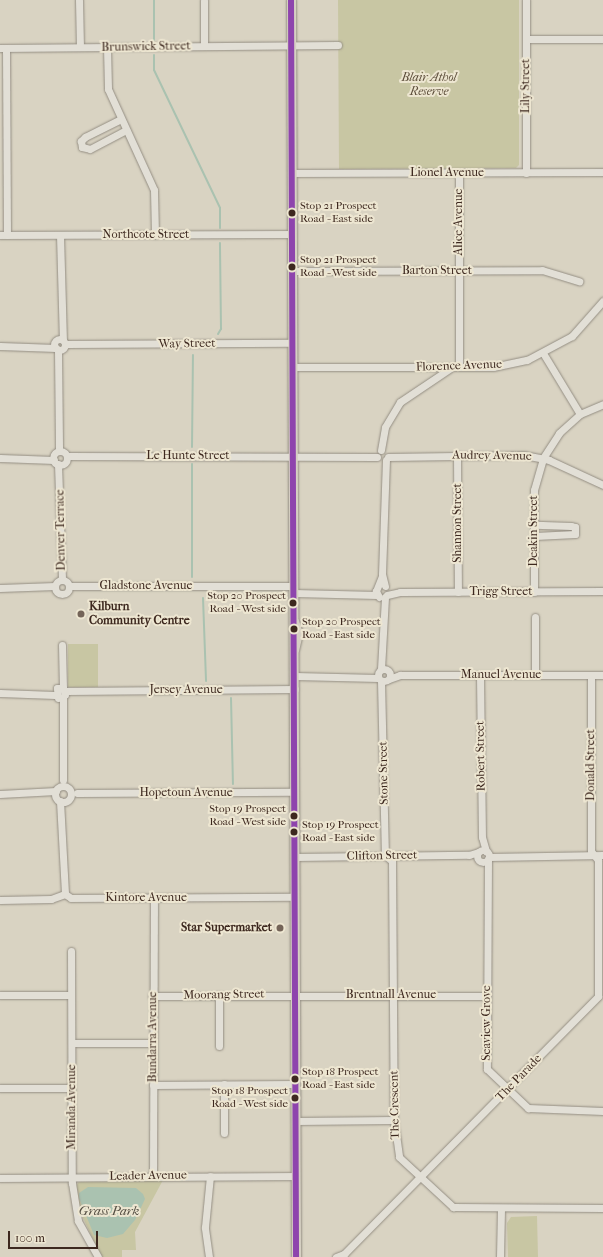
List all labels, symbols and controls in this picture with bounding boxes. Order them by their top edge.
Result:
street label: Brunswick Street [101,39,191,55]
street label: Lily Street [519,59,533,113]
park label: Blair Athol Reserve [402,71,456,99]
street label: Lionel Avenue [410,166,484,180]
street label: Alice Avenue [452,188,466,256]
place label: Stop 21 Prospect Road - East side [300,200,377,226]
marker: Stop 21 Prospect Road - East side [287,208,297,218]
street label: Northcote Street [103,228,189,242]
place label: Stop 21 Prospect Road - West side [300,254,377,280]
marker: Stop 21 Prospect Road - West side [287,262,297,272]
street label: Barton Street [402,264,472,278]
street label: Way Street [158,336,216,352]
street label: Florence Avenue [416,357,502,375]
street label: Audrey Avenue [452,448,532,464]
street label: Le Hunte Street [146,449,230,463]
street label: Shannon Street [451,483,465,563]
street label: Denver Terrace [53,489,69,571]
street label: Deakin Street [527,495,541,567]
street label: Gladstone Avenue [100,579,192,593]
street label: Trigg Street [470,585,532,599]
place label: Stop 20 Prospect Road - West side [207,590,286,616]
marker: Stop 20 Prospect Road - West side [288,598,298,608]
place label: Kilburn Community Centre [89,600,190,628]
marker: Kilburn Community Centre [76,609,86,619]
place label: Stop 20 Prospect Road - East side [302,616,381,642]
marker: Stop 20 Prospect Road - East side [289,624,299,634]
street label: Manuel Avenue [461,668,541,682]
street label: Jersey Avenue [149,683,223,697]
street label: Robert Street [473,721,489,791]
street label: Donald Street [584,729,598,801]
street label: Stone Street [376,741,392,805]
street label: Hopetoun Avenue [139,786,233,800]
place label: Stop 19 Prospect Road - West side [209,803,286,829]
marker: Stop 19 Prospect Road - West side [289,811,299,821]
place label: Stop 19 Prospect Road - East side [302,819,379,845]
marker: Stop 19 Prospect Road - East side [289,827,299,837]
street label: Clifton Street [347,848,417,864]
street label: Kintore Avenue [105,891,187,905]
place label: Star Supermarket [181,921,272,935]
marker: Star Supermarket [275,923,285,933]
street label: Seaview Grove [480,985,494,1061]
street label: Moorang Street [183,987,265,1003]
street label: Brentnall Avenue [346,988,436,1002]
street label: Bundarra Avenue [146,992,160,1082]
street label: The Parade [493,1052,545,1104]
street label: Miranda Avenue [65,1064,79,1150]
place label: Stop 18 Prospect Road - East side [302,1066,378,1092]
street label: The Crescent [387,1070,403,1140]
marker: Stop 18 Prospect Road - East side [290,1074,300,1084]
place label: Stop 18 Prospect Road - West side [211,1085,288,1111]
marker: Stop 18 Prospect Road - West side [290,1093,300,1103]
street label: Leader Avenue [109,1168,187,1184]
water label: Grass Park [79,1203,139,1219]
scale bar [10,1223,100,1249]
text: 100 m [15,1231,45,1245]

